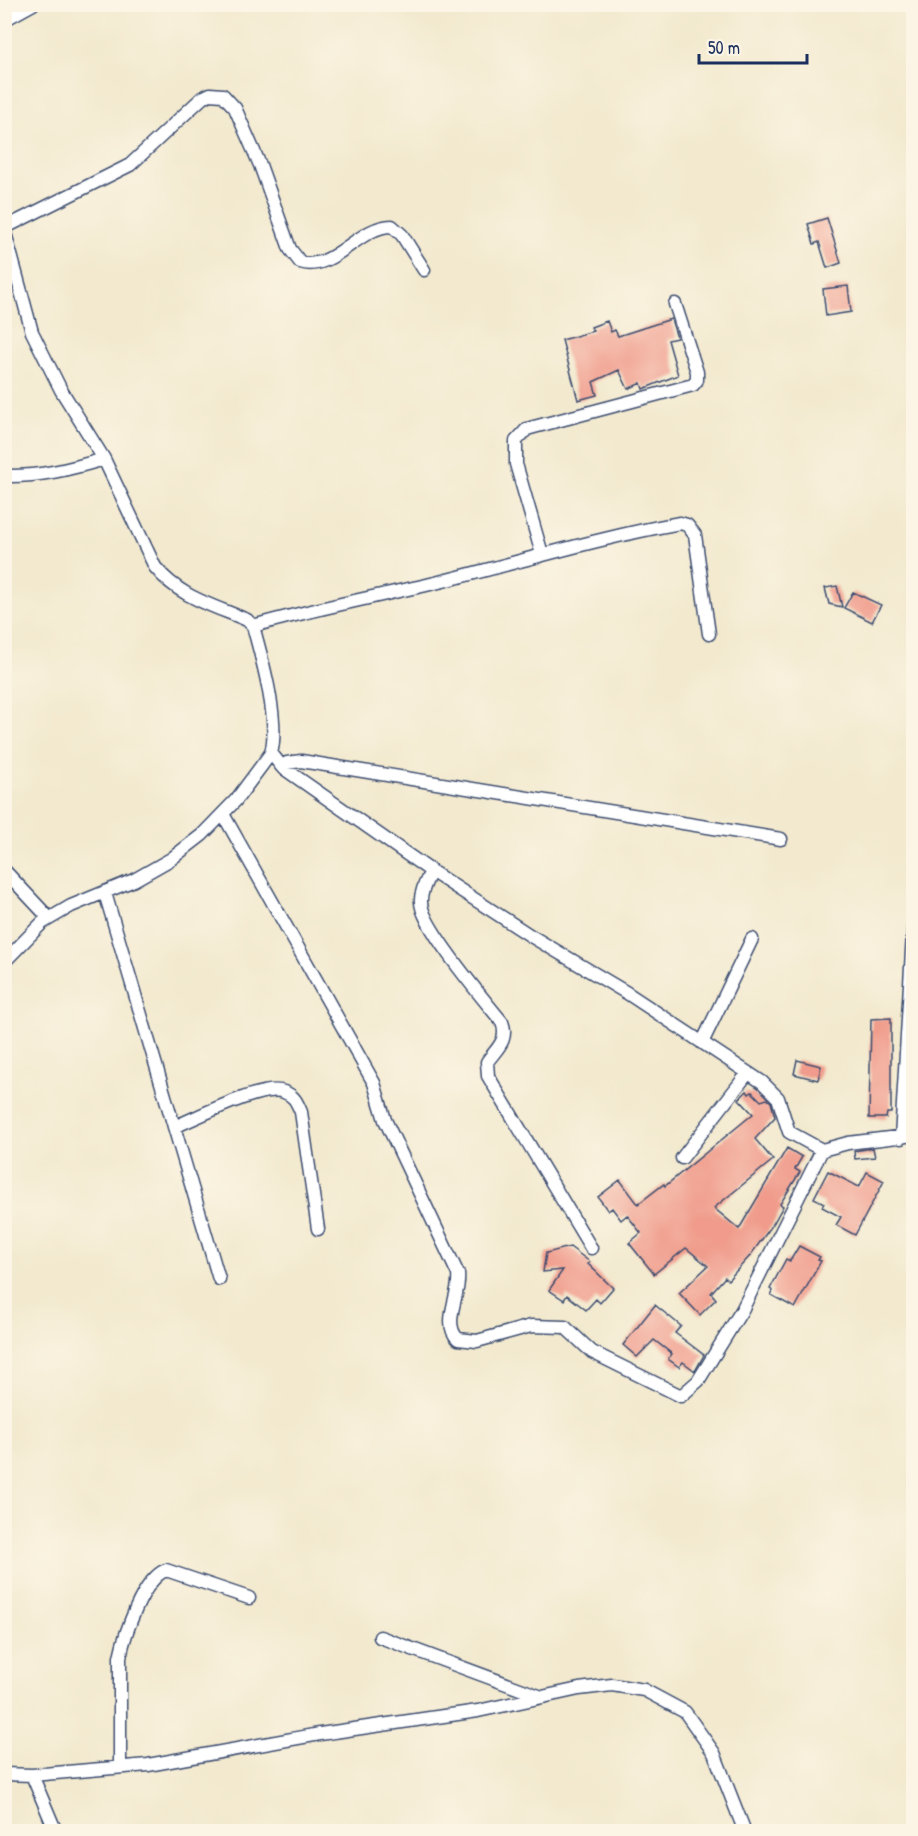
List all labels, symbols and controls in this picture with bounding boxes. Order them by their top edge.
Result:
scale bar [699,27,807,65]
text: 50 m [708,35,740,60]

